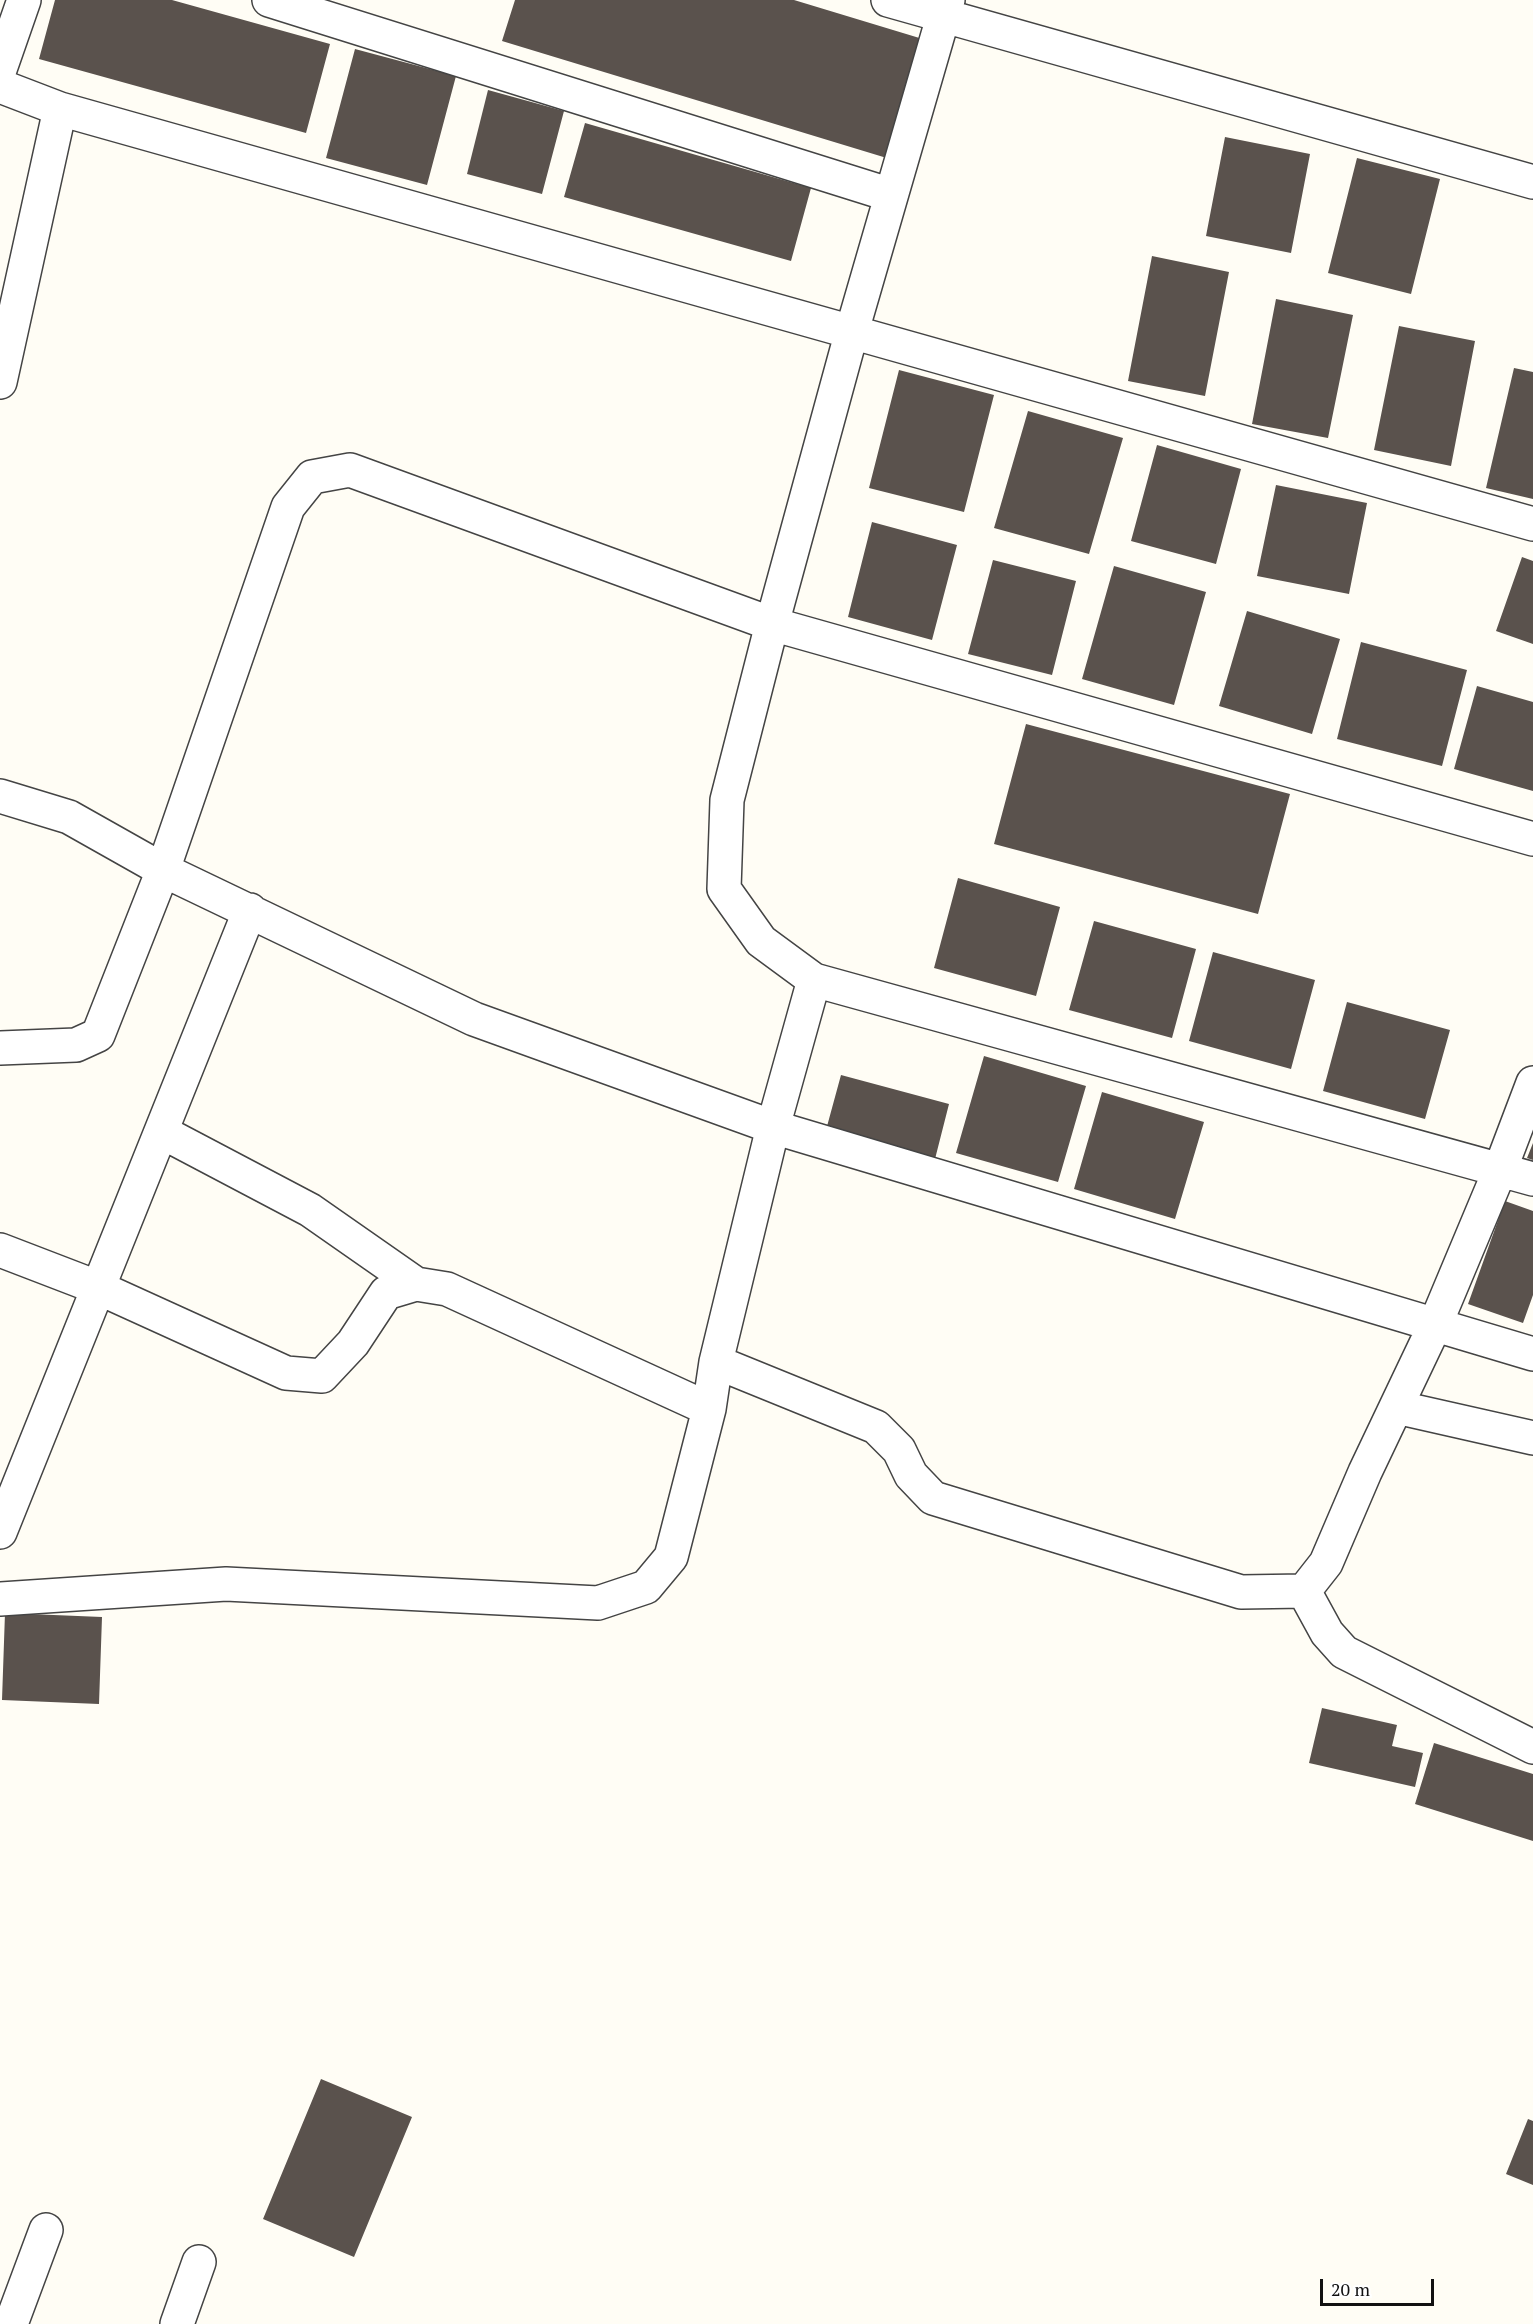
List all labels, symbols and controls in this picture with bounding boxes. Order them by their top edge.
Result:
scale bar [1323,2267,1437,2305]
text: 20 m [1331,2277,1370,2301]

